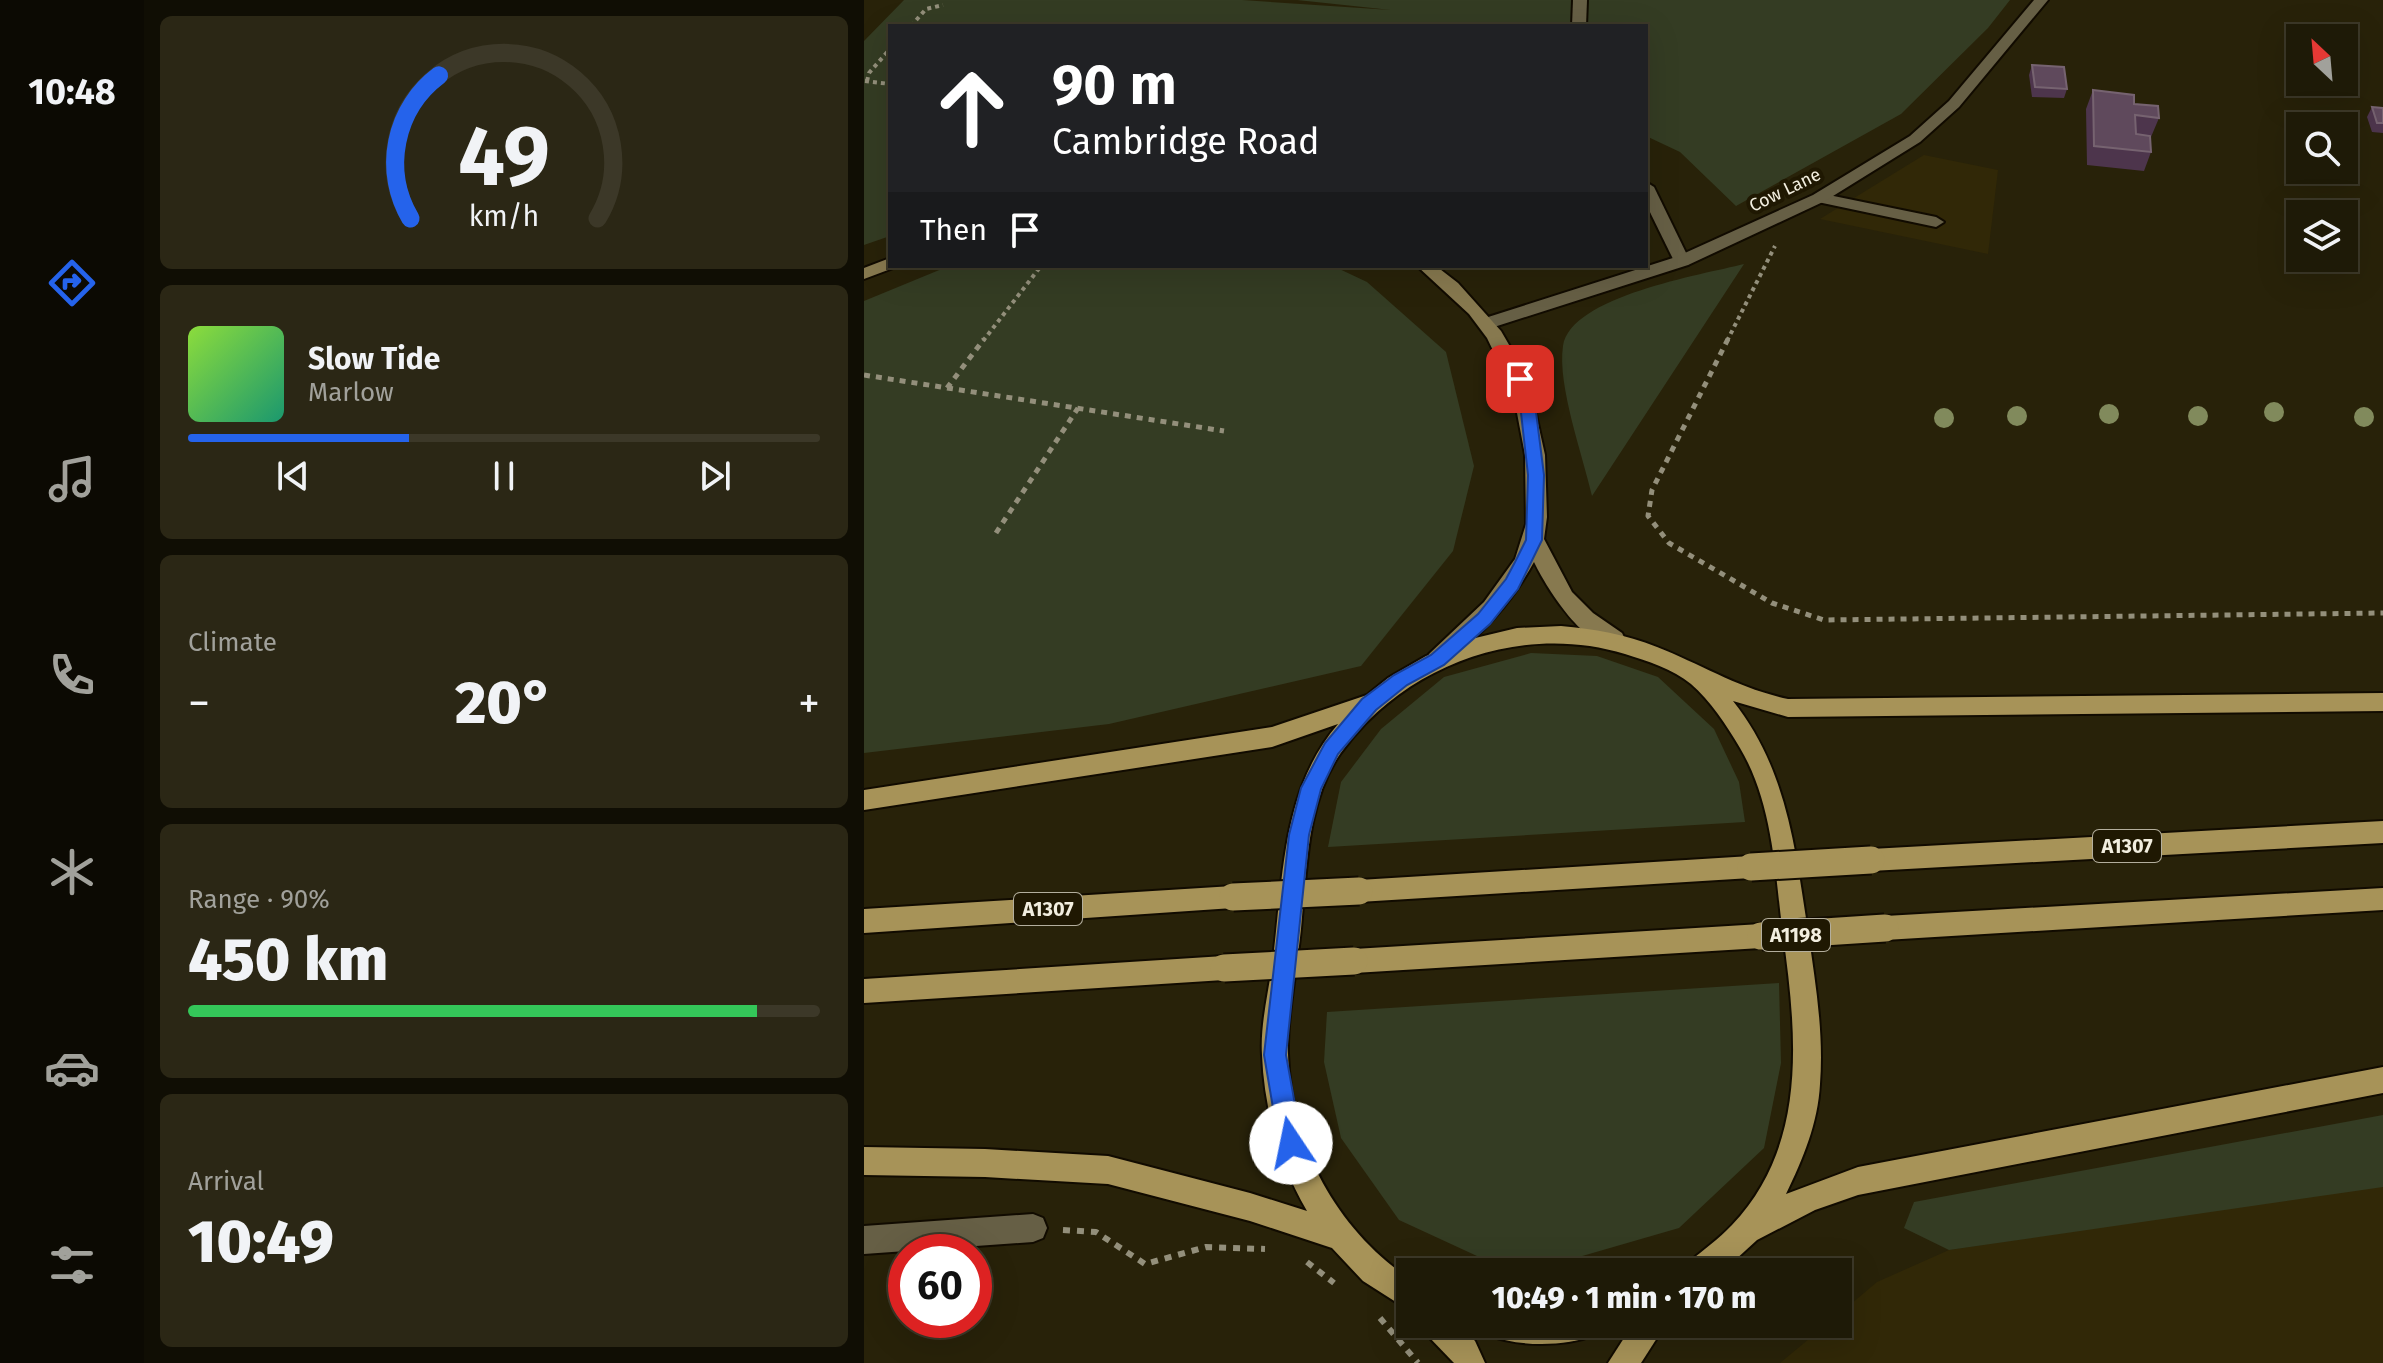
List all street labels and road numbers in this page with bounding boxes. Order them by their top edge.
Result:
street label: Cow Lane [1746,163,1824,217]
road number: A1307 [2093,830,2161,862]
road number: A1307 [1014,893,1082,925]
road number: A1198 [1762,919,1830,951]

